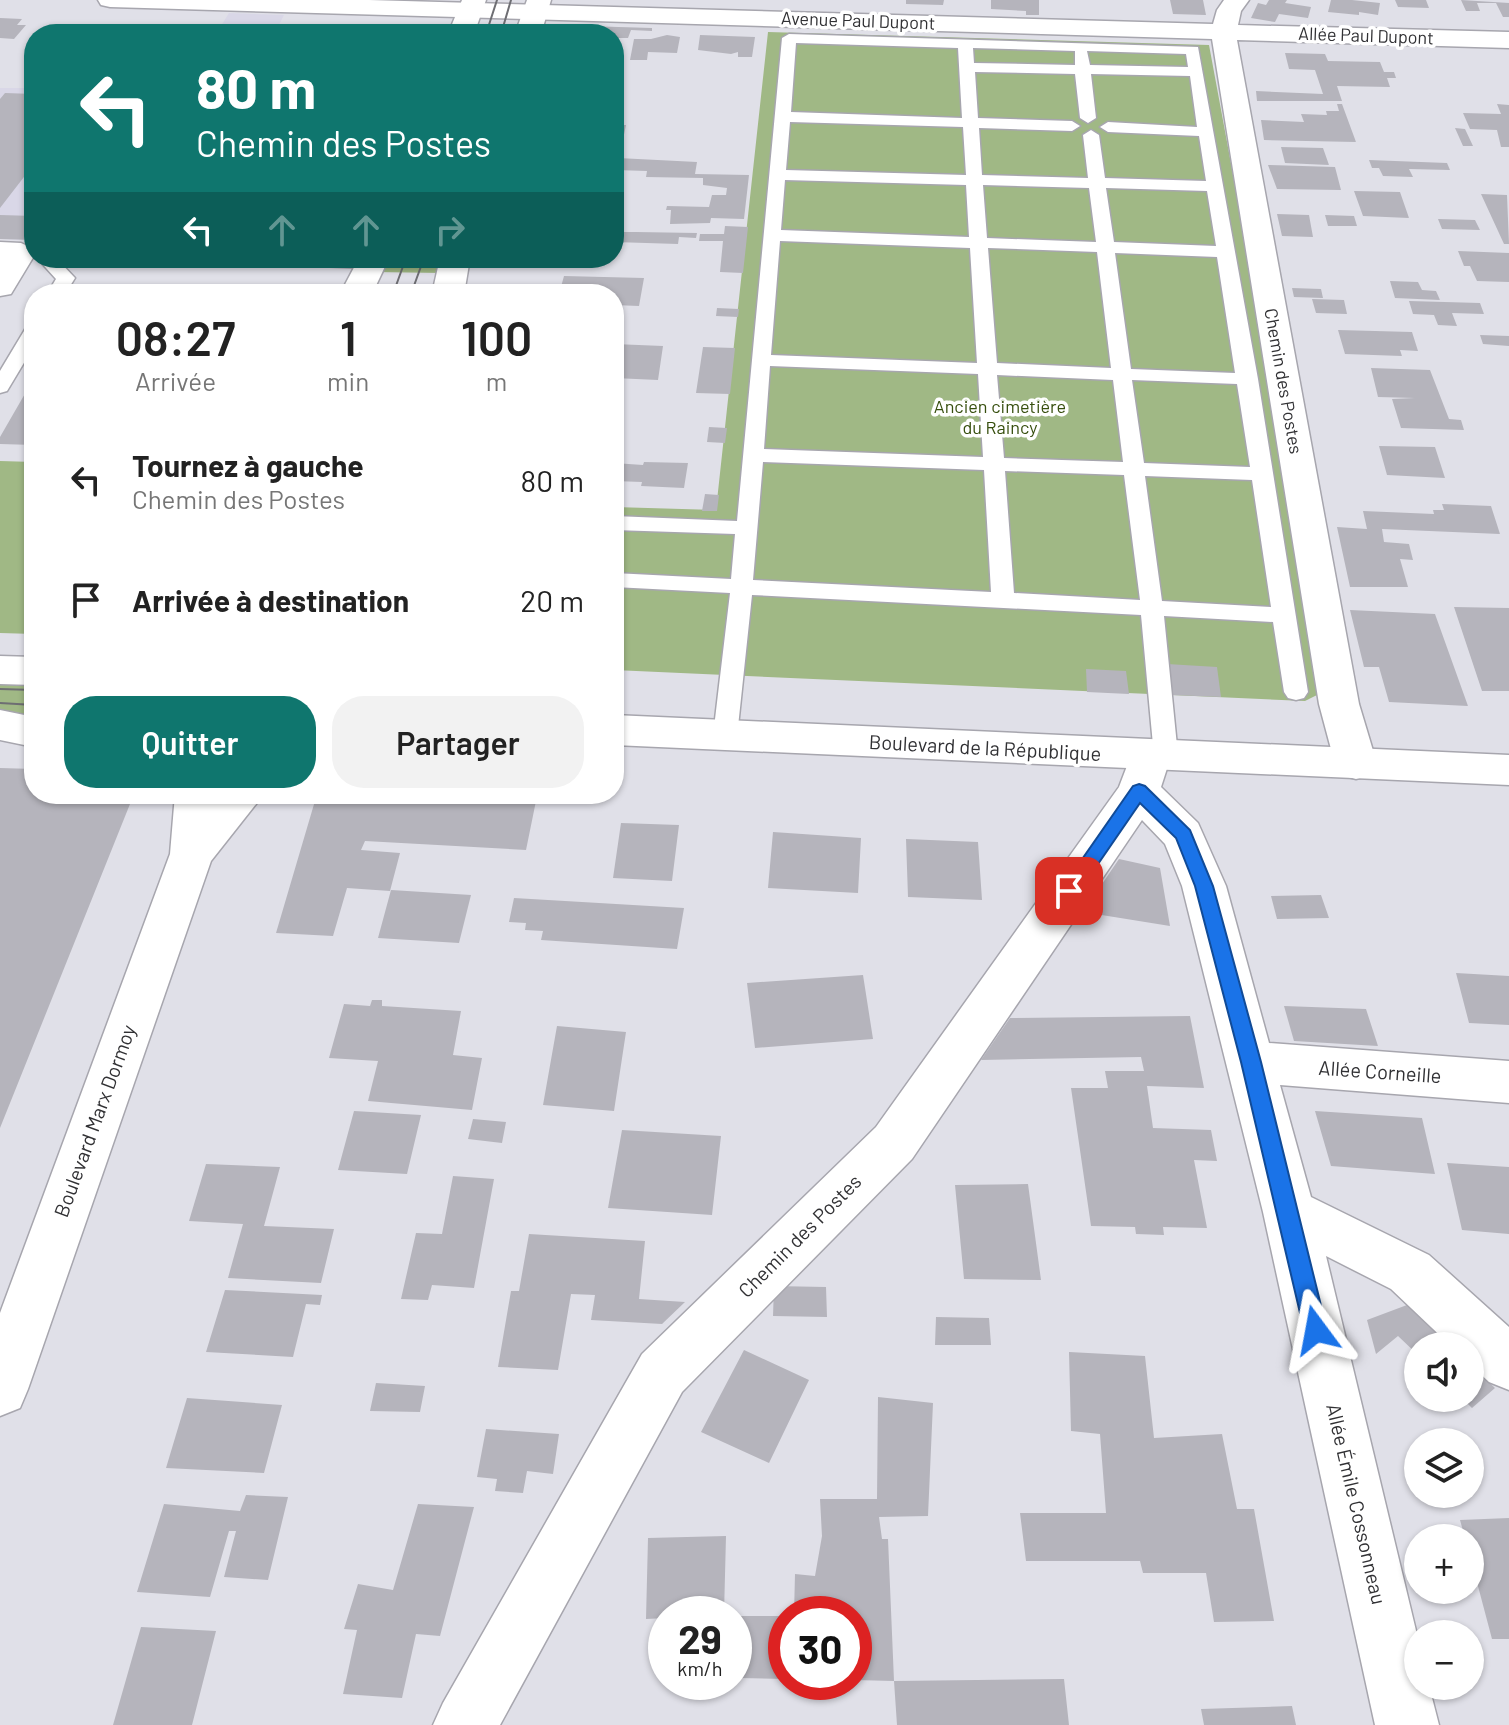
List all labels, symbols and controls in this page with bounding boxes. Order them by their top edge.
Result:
street label: Avenue Paul Dupont [781,6,936,34]
street label: Allée Paul Dupont [1298,22,1434,48]
text: 80 m [196,53,316,120]
icon: left [64,56,168,160]
text: Chemin des Postes [196,121,491,164]
icon: left [176,208,220,252]
icon: ahead [260,208,304,252]
icon: ahead [344,208,388,252]
icon: right [428,208,472,252]
street label: Chemin des Postes [1260,306,1308,455]
text: 08:27 [116,308,235,366]
text: 1 [340,308,357,366]
text: 100 [461,308,532,366]
text: Arrivée [135,365,216,396]
text: min [327,365,369,396]
text: m [486,365,507,396]
park label: Ancien cimetière du Raincy [934,395,1066,438]
text: Tournez à gauche [132,447,364,483]
icon: left [64,458,108,502]
text: 80 m [521,462,584,498]
text: Chemin des Postes [132,483,345,514]
icon: arrive [64,578,108,622]
text: Arrivée à destination [132,582,409,618]
text: 20 m [520,582,584,618]
button: Quitter [64,696,316,788]
button: Partager [332,696,584,788]
street label: Boulevard de la République [868,729,1102,765]
pin [1035,857,1103,925]
icon: arrive [1047,869,1091,913]
street label: Boulevard Marx Dormoy [48,1021,140,1220]
street label: Allée Corneille [1318,1055,1442,1087]
street label: Chemin des Postes [733,1169,866,1302]
position arrow [1274,1288,1358,1372]
map controls [1404,1332,1484,1700]
button: sound [1404,1332,1484,1412]
street label: Allée Émile Cossonneau [1322,1401,1392,1607]
button: layers [1404,1428,1484,1508]
button: + [1404,1524,1484,1604]
speed limit sign: 30 [768,1596,872,1700]
text: 29 [678,1614,722,1662]
button: − [1404,1620,1484,1700]
text: km/h [677,1656,723,1680]

